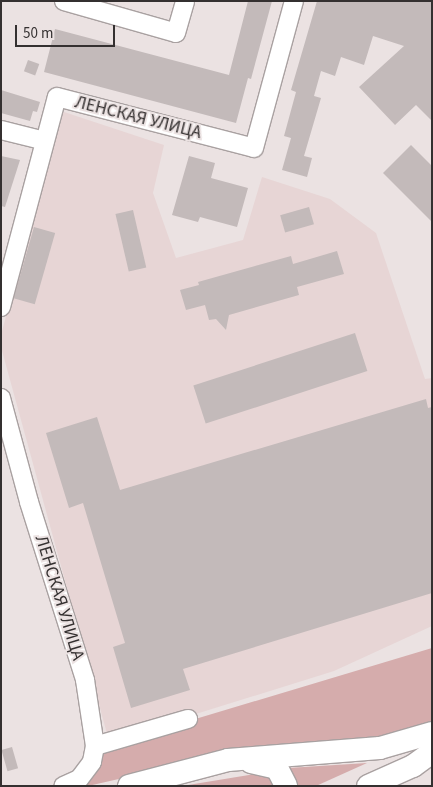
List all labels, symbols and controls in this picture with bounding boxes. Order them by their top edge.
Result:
scale bar [18,15,118,47]
text: 50 m [23,23,53,44]
street label: ЛЕНСКАЯ УЛИЦА [72,92,204,144]
street label: ЛЕНСКАЯ УЛИЦА [30,533,88,663]

